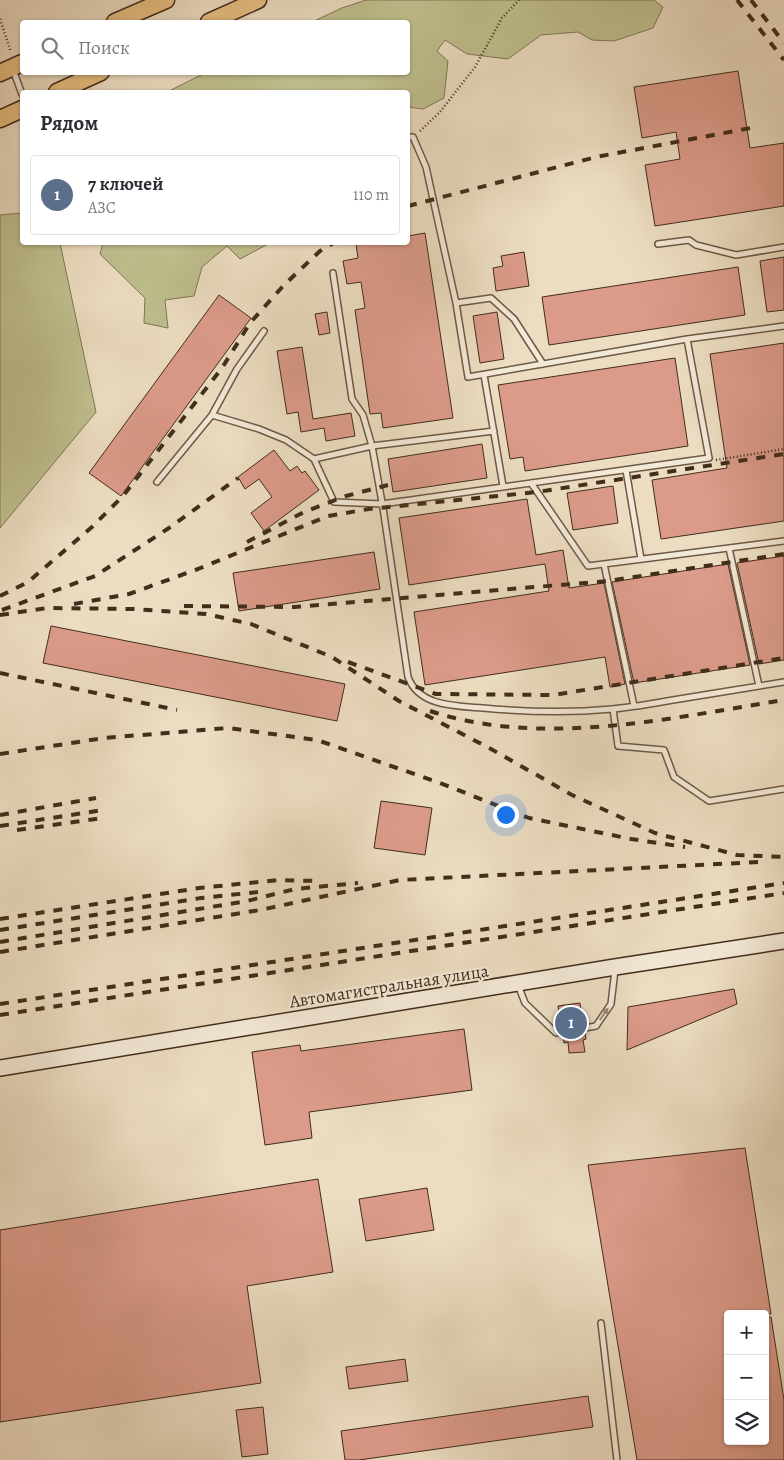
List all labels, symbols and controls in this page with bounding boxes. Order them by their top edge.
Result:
search box [20,20,410,75]
icon: search [38,34,66,62]
text: Поиск [78,35,130,61]
text: Рядом [40,109,98,137]
text: 7 ключей [88,171,163,197]
text: 1 [54,184,60,206]
text: 110 m [353,184,389,206]
text: АЗС [88,197,116,219]
your location [493,802,519,828]
street label: Автомагистральная улица [287,958,491,1014]
pin: 1 [555,1004,587,1042]
one-way arrow [599,1007,609,1020]
map controls [724,1310,769,1445]
button: + [724,1310,769,1355]
button: − [724,1355,769,1400]
button: layers [724,1400,769,1445]

